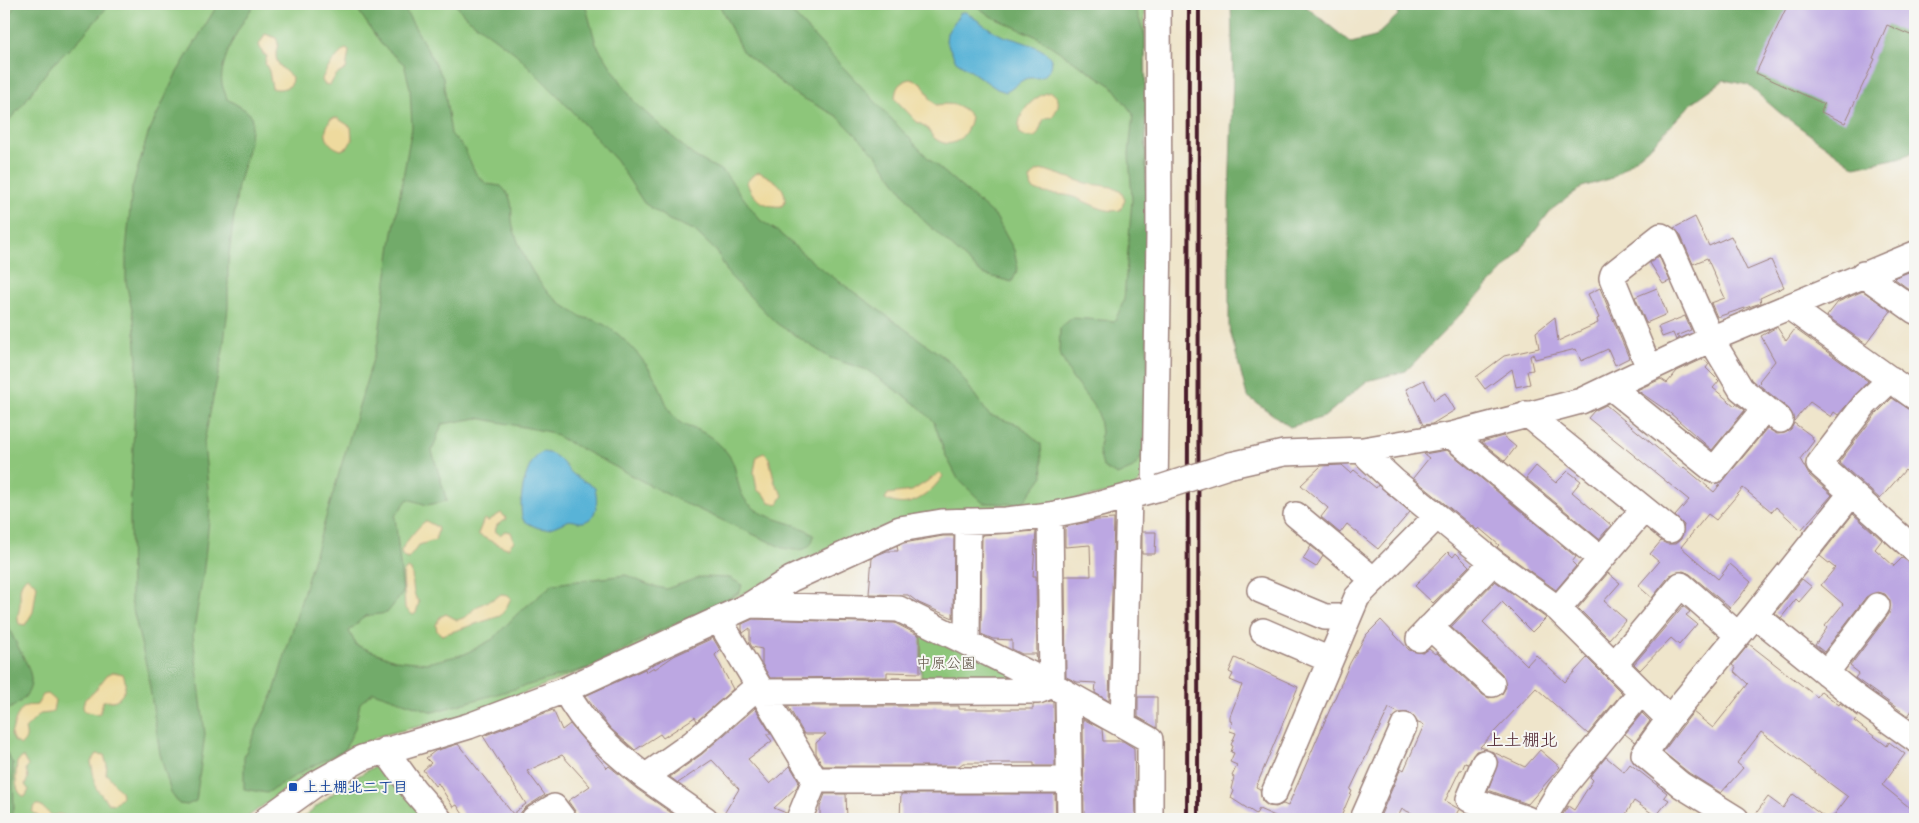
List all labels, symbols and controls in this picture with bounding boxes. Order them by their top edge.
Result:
park label: 中原公園 [916,650,976,673]
district label: 上土棚北 [1486,725,1558,752]
place label: 上土棚北二丁目 [303,774,408,797]
marker: 上土棚北二丁目 [287,781,299,793]

